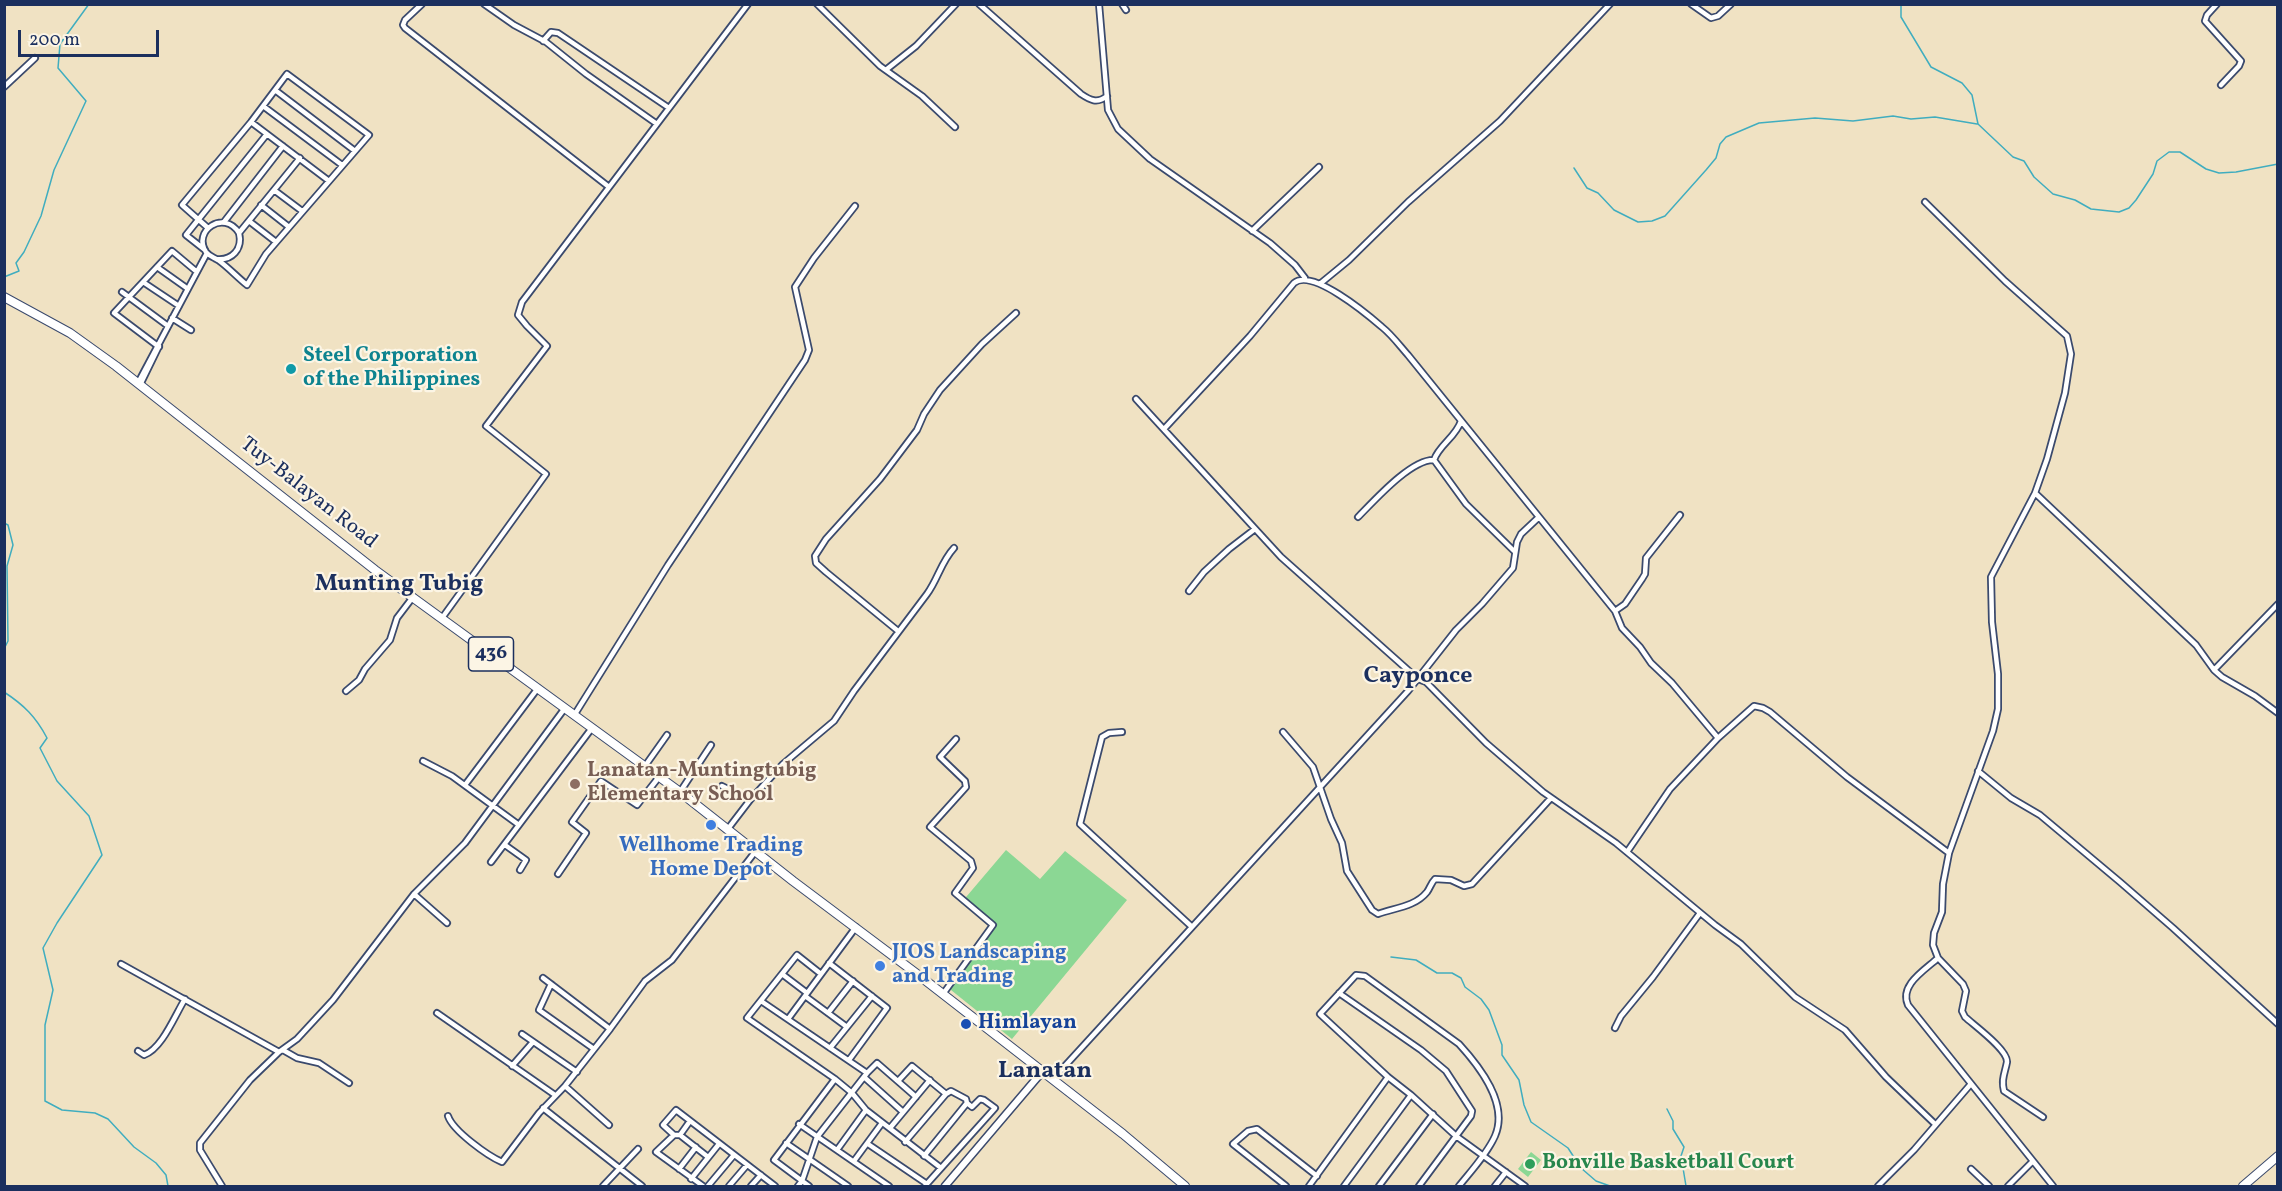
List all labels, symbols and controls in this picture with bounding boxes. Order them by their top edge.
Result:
scale bar [21,18,162,56]
text: 200 m [29,28,80,53]
place label: Steel Corporation of the Philippines [303,344,480,394]
marker: Steel Corporation of the Philippines [284,362,298,376]
street label: Tuy-Balayan Road [234,433,382,555]
district label: Munting Tubig [315,572,483,600]
road number: 436 [468,637,514,671]
district label: Cayponce [1364,664,1472,692]
place label: Lanatan-Muntingtubig Elementary School [587,759,817,809]
marker: Lanatan-Muntingtubig Elementary School [568,777,582,791]
marker: Wellhome Trading Home Depot [704,818,718,832]
place label: Wellhome Trading Home Depot [619,834,803,884]
place label: JIOS Landscaping and Trading [892,941,1067,991]
marker: JIOS Landscaping and Trading [873,959,887,973]
place label: Himlayan [978,1011,1077,1037]
marker: Himlayan [959,1017,973,1031]
district label: Lanatan [998,1059,1092,1087]
place label: Bonville Basketball Court [1542,1151,1794,1177]
marker: Bonville Basketball Court [1523,1157,1537,1171]

